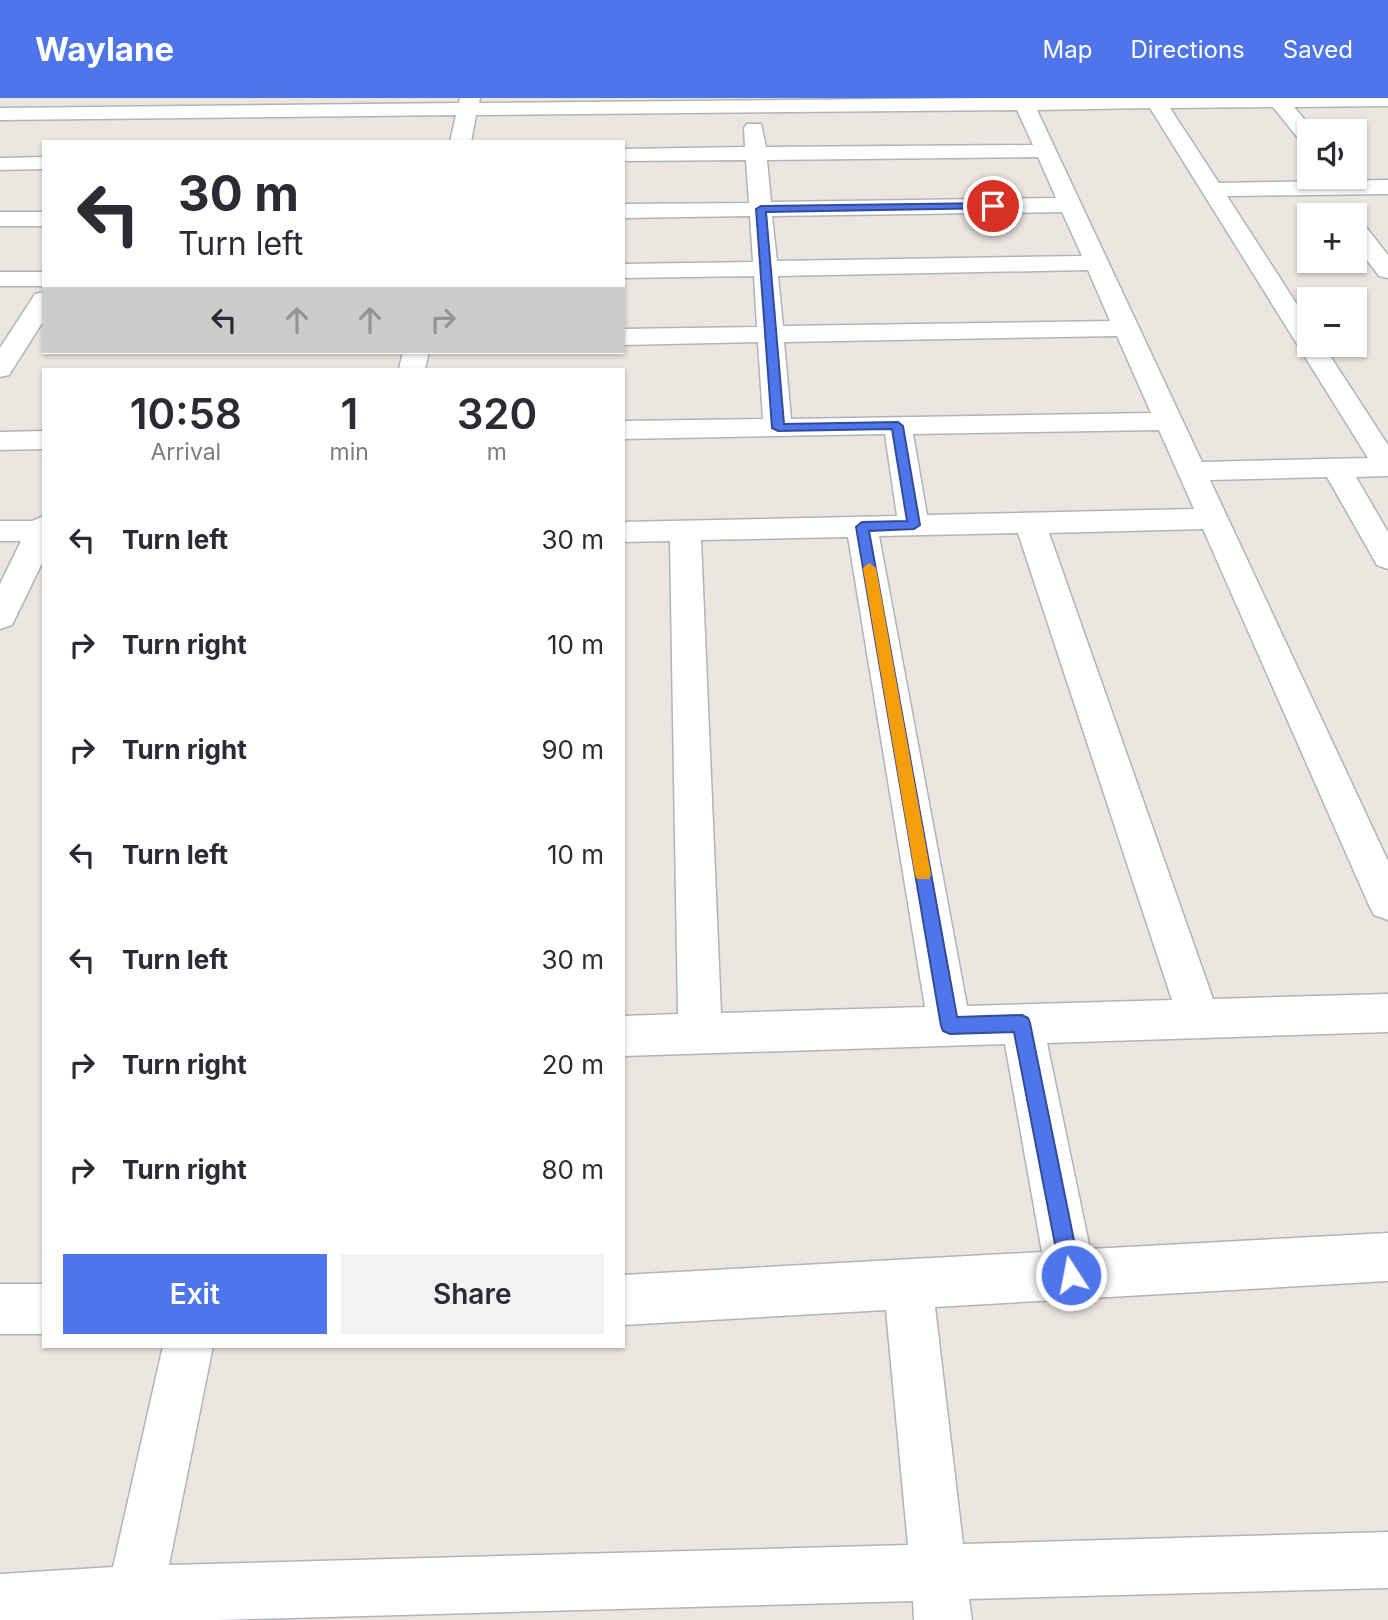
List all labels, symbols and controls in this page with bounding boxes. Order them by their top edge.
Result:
text: Waylane [35,29,174,69]
text: Map [1043,35,1092,64]
text: Directions [1130,35,1245,64]
text: Saved [1283,35,1353,64]
map controls [1297,119,1367,357]
button: sound [1297,119,1367,189]
text: 30 m [178,164,299,223]
icon: left [63,168,154,259]
pin [963,176,1023,236]
icon: arrive [974,187,1012,225]
button: + [1297,203,1367,273]
text: Turn left [178,224,303,263]
button: − [1297,287,1367,357]
icon: left [205,301,243,339]
icon: ahead [278,301,316,339]
icon: ahead [351,301,389,339]
icon: right [424,301,462,339]
text: 10:58 [130,388,242,439]
text: 1 [340,388,358,439]
text: 320 [457,388,537,439]
text: Arrival [150,438,221,466]
text: min [330,438,369,466]
text: m [487,438,507,466]
icon: left [63,521,101,559]
text: Turn left [122,524,228,555]
text: 30 m [541,524,604,555]
icon: right [63,626,101,664]
text: Turn right [122,629,247,660]
text: 10 m [547,629,604,660]
icon: right [63,731,101,769]
text: Turn right [122,734,247,765]
text: 90 m [541,734,604,765]
icon: left [63,836,101,874]
text: Turn left [122,839,228,870]
text: 10 m [547,839,604,870]
icon: left [63,941,101,979]
text: Turn left [122,944,228,975]
text: 30 m [541,944,604,975]
icon: right [63,1046,101,1084]
text: Turn right [122,1049,247,1080]
text: 20 m [542,1049,604,1080]
icon: right [63,1151,101,1189]
text: Turn right [122,1154,247,1185]
text: 80 m [541,1154,604,1185]
position arrow [1034,1238,1108,1312]
button: Exit [63,1254,327,1334]
button: Share [341,1254,604,1334]

